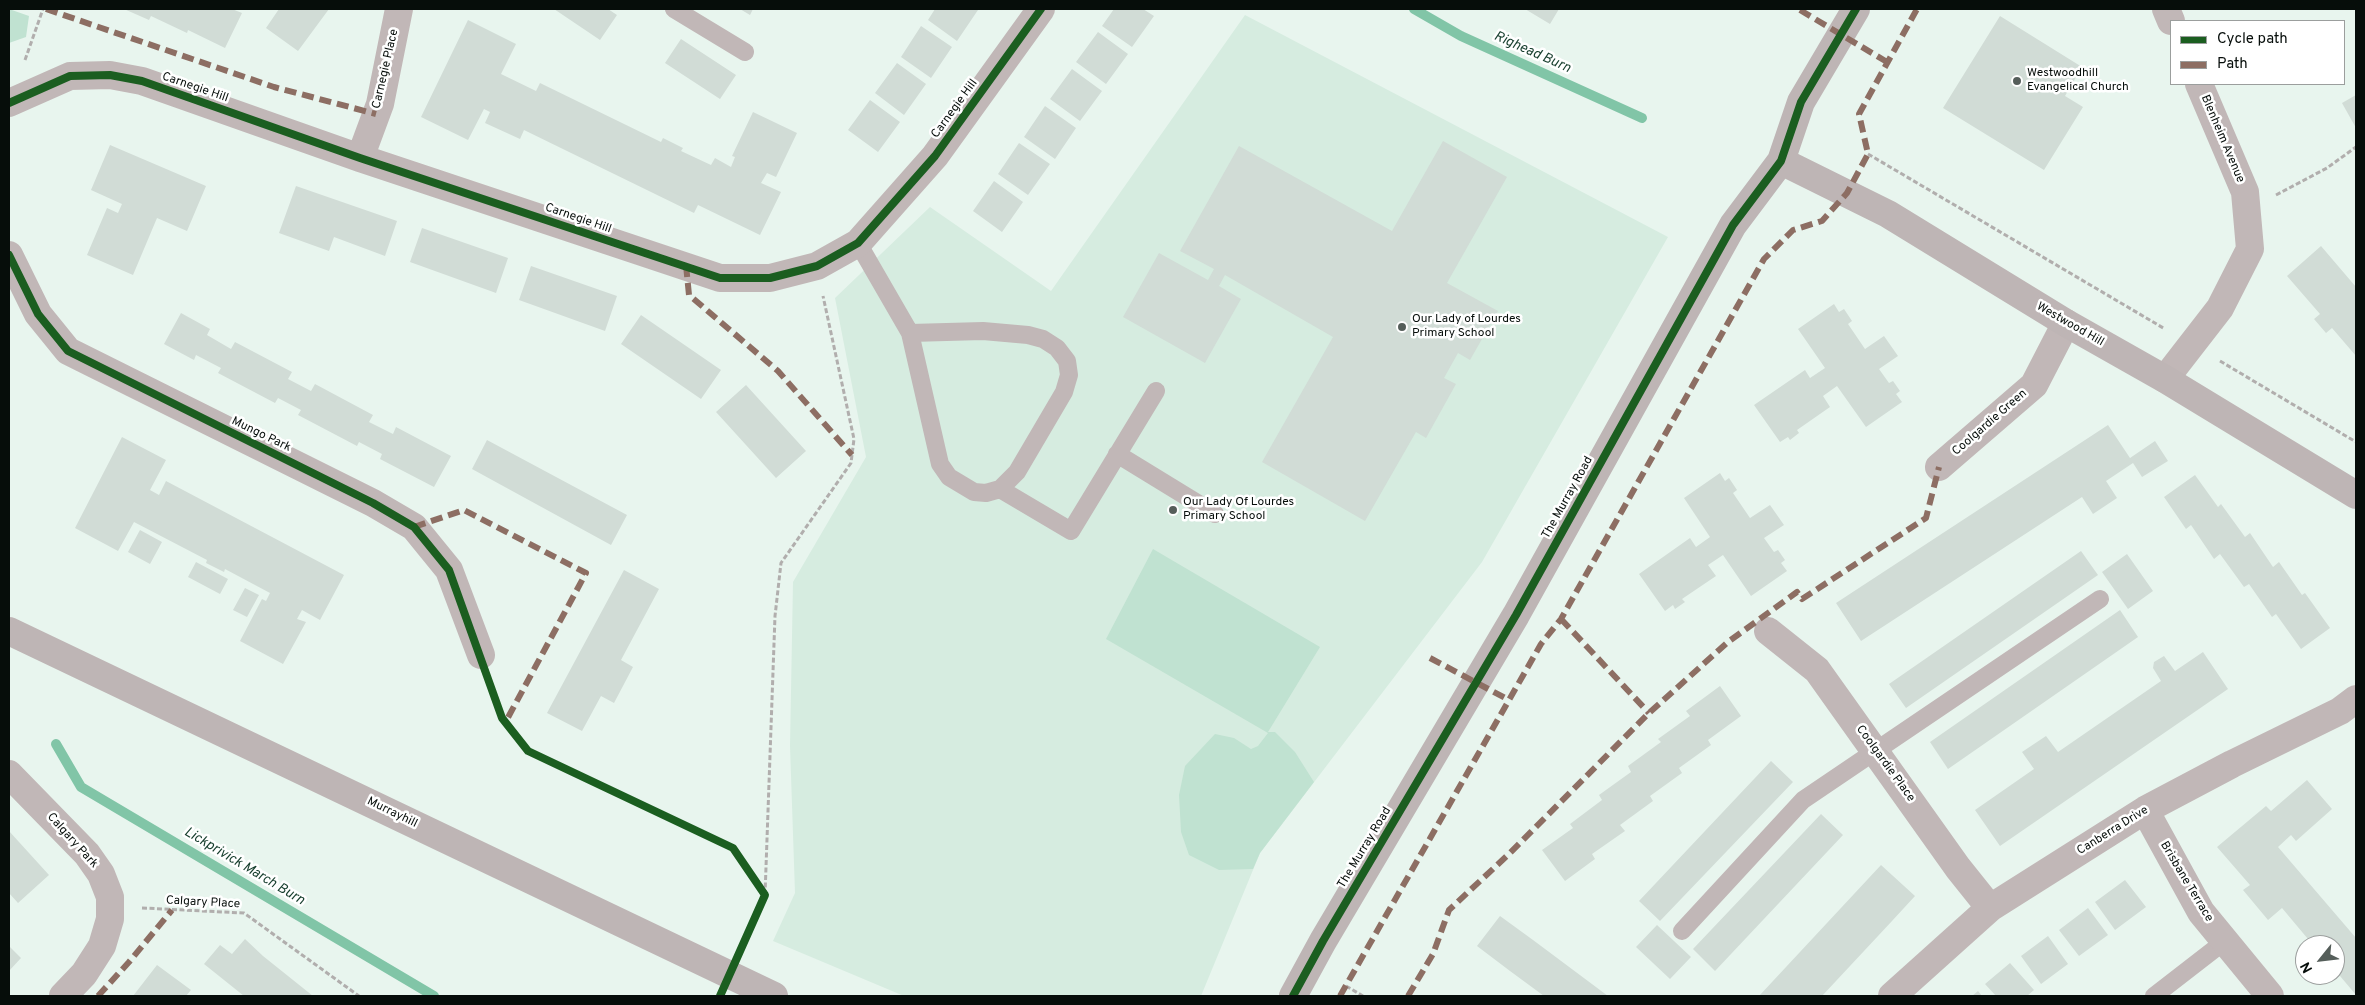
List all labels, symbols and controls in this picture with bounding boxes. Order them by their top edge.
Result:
legend [2170,20,2345,85]
street label: Carnegie Place [370,28,402,110]
water label: Righead Burn [1491,29,1573,77]
text: Cycle path [2217,30,2288,49]
text: Path [2217,55,2248,74]
place label: Westwoodhill Evangelical Church [2027,67,2129,95]
street label: Carnegie Hill [160,70,230,106]
marker: Westwoodhill Evangelical Church [2011,75,2023,87]
street label: Carnegie Hill [929,77,981,141]
street label: Blenheim Avenue [2197,93,2247,185]
street label: Carnegie Hill [543,201,613,237]
street label: Westwood Hill [2034,300,2106,350]
place label: Our Lady of Lourdes Primary School [1412,313,1521,341]
marker: Our Lady of Lourdes Primary School [1396,321,1408,333]
street label: Coolgardie Green [1950,387,2030,459]
street label: Mungo Park [229,414,293,456]
street label: The Murray Road [1539,454,1597,542]
place label: Our Lady Of Lourdes Primary School [1183,496,1294,524]
marker: Our Lady Of Lourdes Primary School [1167,504,1179,516]
street label: Coolgardie Place [1852,723,1918,805]
street label: Murrayhill [364,795,420,831]
street label: Canberra Drive [2075,803,2151,859]
street label: The Murray Road [1335,805,1395,891]
street label: Calgary Park [43,810,101,872]
water label: Lickprivick March Burn [181,824,307,910]
street label: Brisbane Terrace [2156,839,2216,925]
street label: Calgary Place [166,894,240,912]
north arrow [2295,935,2345,985]
text: N [2297,959,2317,976]

